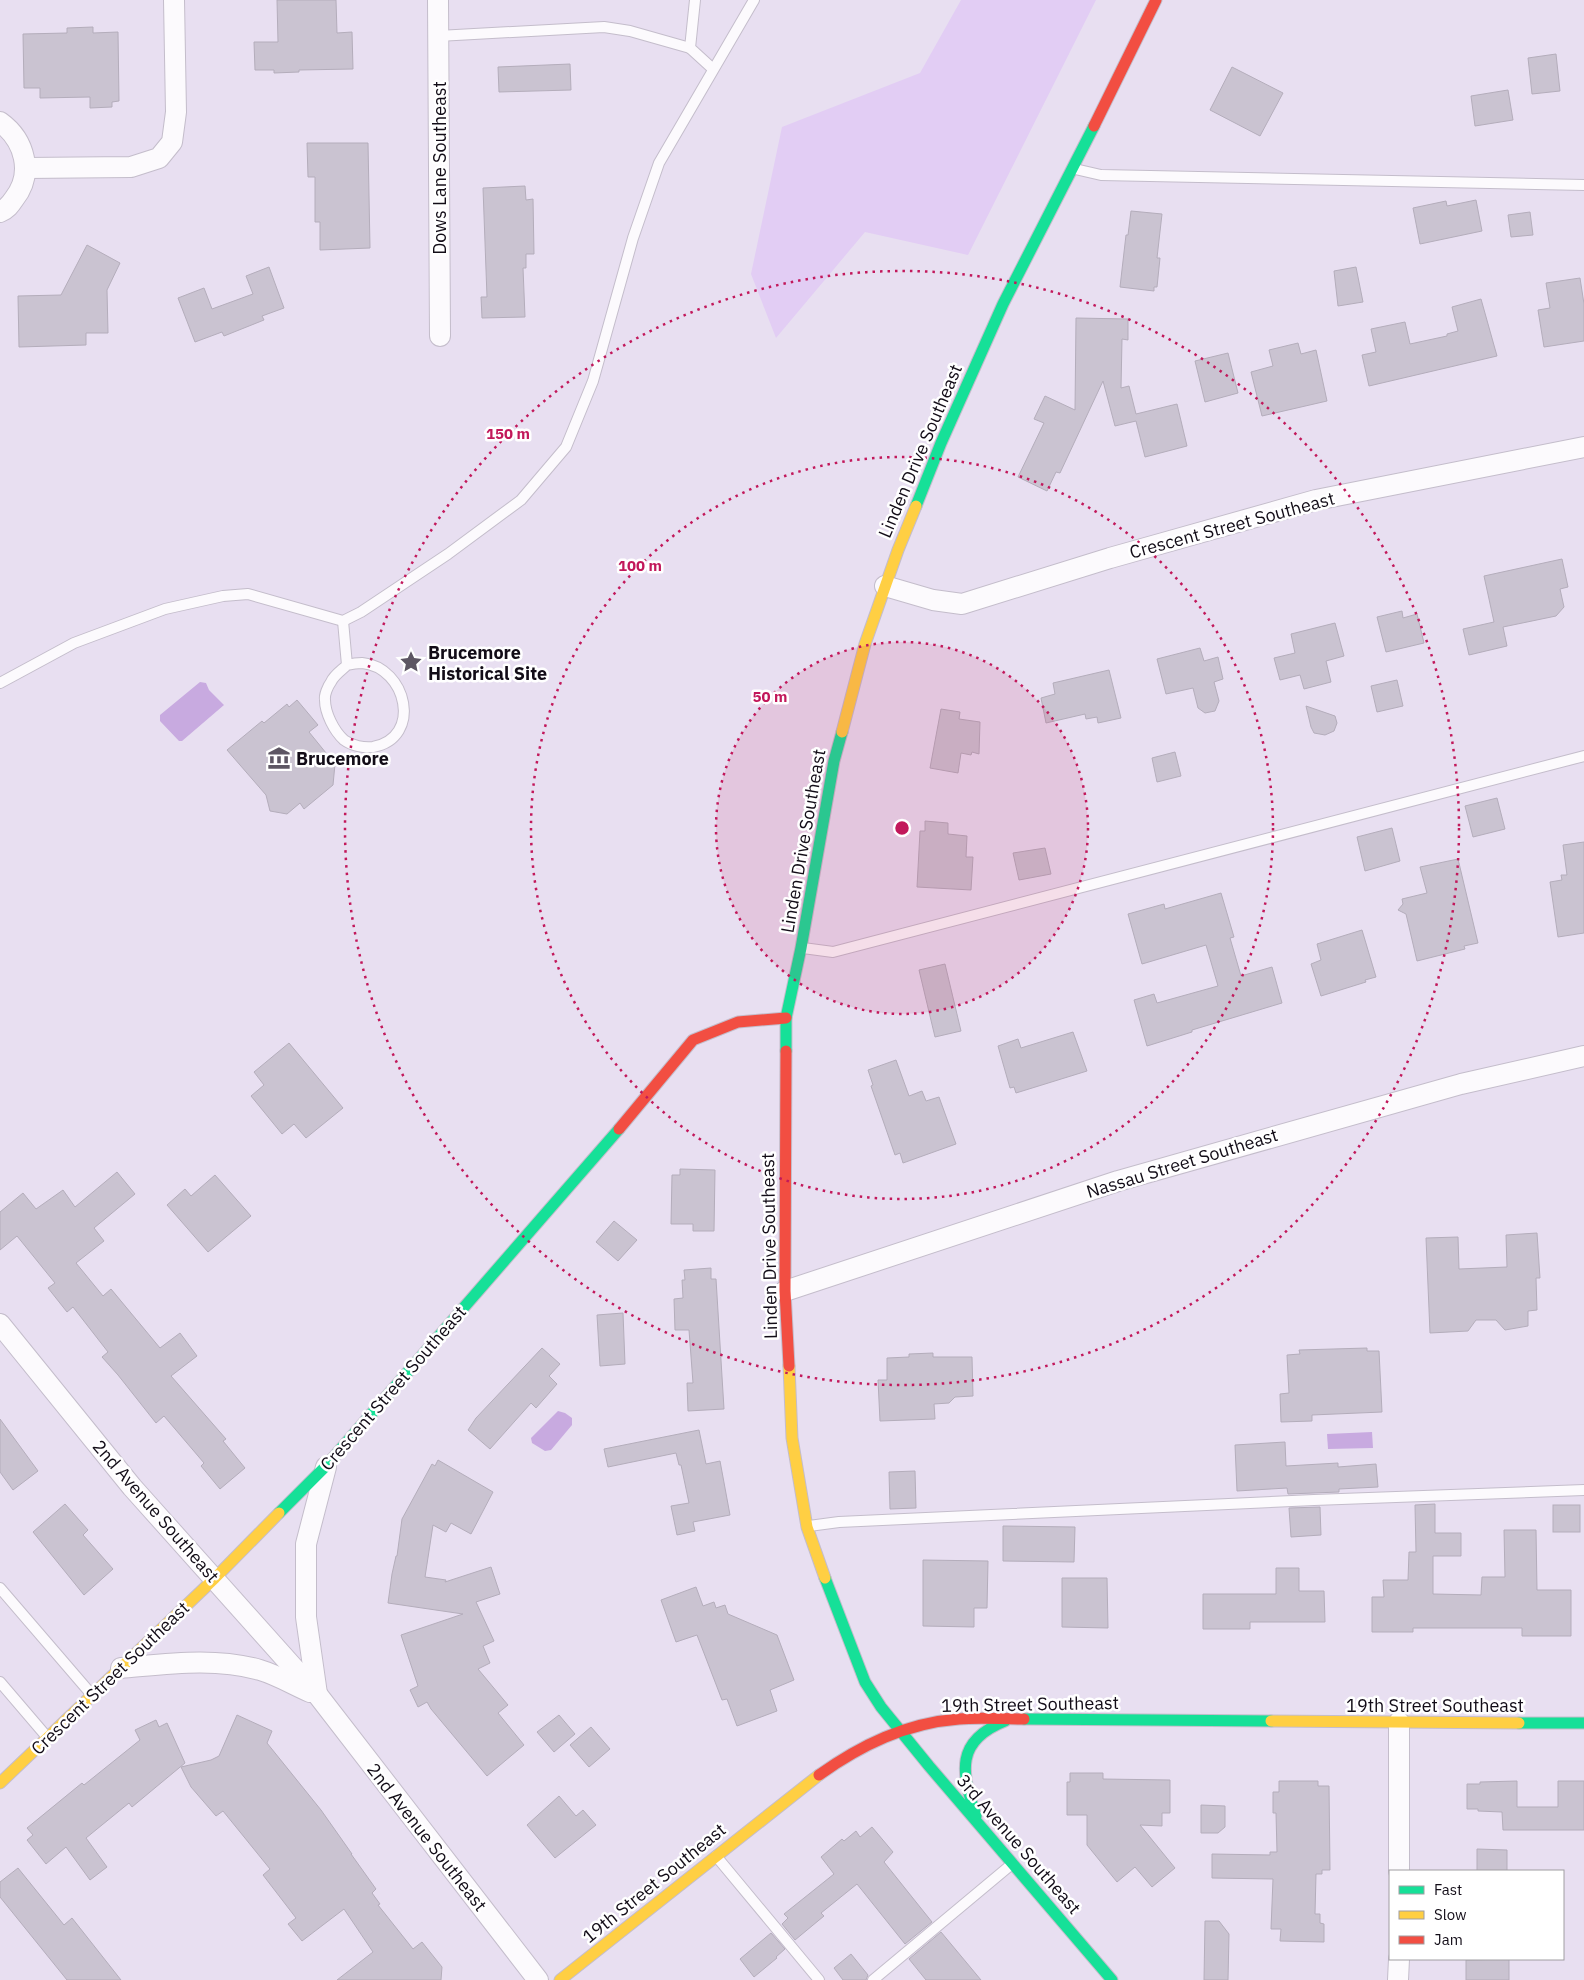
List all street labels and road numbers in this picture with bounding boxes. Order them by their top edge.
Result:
street label: Dows Lane Southeast [428,81,451,255]
street label: Linden Drive Southeast [873,361,967,541]
street label: Crescent Street Southeast [1127,487,1337,563]
street label: Linden Drive Southeast [775,747,831,935]
street label: Nassau Street Southeast [1083,1123,1281,1203]
street label: Linden Drive Southeast [756,1153,782,1339]
street label: Crescent Street Southeast [315,1301,471,1475]
street label: 2nd Avenue Southeast [88,1435,224,1587]
street label: Crescent Street Southeast [26,1596,194,1760]
street label: 19th Street Southeast [941,1691,1119,1717]
street label: 19th Street Southeast [1346,1694,1524,1717]
street label: 2nd Avenue Southeast [362,1758,492,1916]
street label: 3rd Avenue Southeast [952,1769,1086,1919]
street label: 19th Street Southeast [578,1818,730,1948]

